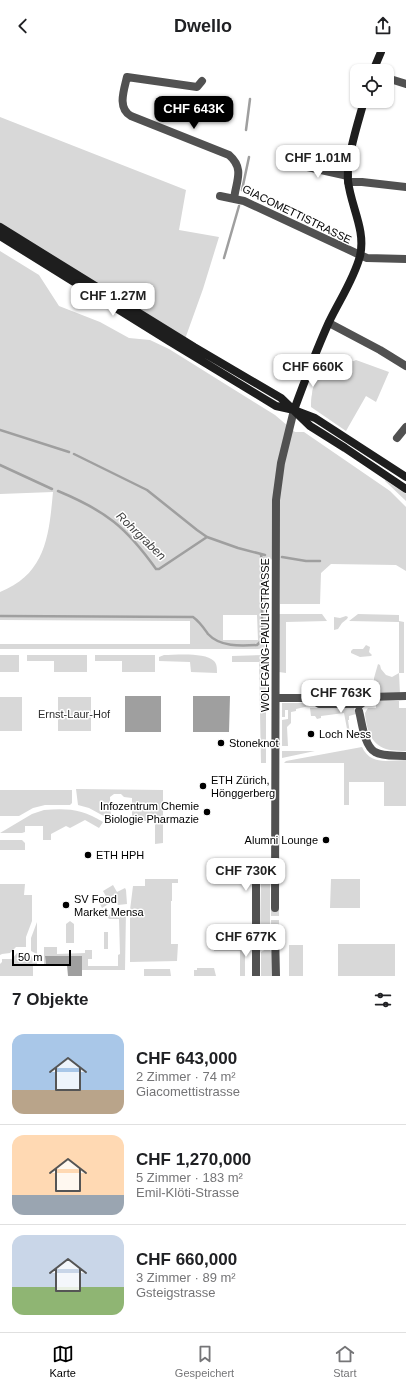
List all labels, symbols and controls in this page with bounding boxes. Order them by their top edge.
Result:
icon: back [12,15,34,37]
icon: share [372,15,394,37]
text: Dwello [174,16,232,36]
map controls [350,64,394,108]
button: locate [350,64,394,108]
pin: CHF 643K [153,96,235,130]
text: CHF 643K [163,101,225,116]
pin: CHF 1.01M [272,145,364,179]
text: CHF 1.01M [285,150,351,165]
street label: GIACOMETTISTRASSE [241,182,353,246]
pin: CHF 1.27M [67,283,159,317]
text: CHF 1.27M [80,288,146,303]
pin: CHF 660K [272,354,354,388]
text: CHF 660K [282,359,344,374]
water label: Rohrgraben [113,509,169,563]
street label: WOLFGANG-PAULI-STRASSE [259,558,271,712]
pin: CHF 763K [300,680,382,714]
text: CHF 763K [310,685,372,700]
park label: Ernst-Laur-Hof [38,708,111,720]
place label: Loch Ness [319,728,371,740]
marker: Loch Ness [306,729,316,739]
place label: Stoneknot [229,737,279,749]
marker: Stoneknot [216,738,226,748]
place label: ETH Zürich, Hönggerberg [211,774,275,799]
marker: ETH Zürich, Hönggerberg [198,781,208,791]
place label: Infozentrum Chemie Biologie Pharmazie [100,800,199,825]
marker: Infozentrum Chemie Biologie Pharmazie [202,807,212,817]
place label: Alumni Lounge [245,834,318,846]
marker: Alumni Lounge [321,835,331,845]
place label: ETH HPH [96,849,144,861]
marker: ETH HPH [83,850,93,860]
pin: CHF 730K [205,858,287,892]
text: CHF 730K [215,863,277,878]
place label: SV Food Market Mensa [74,893,145,918]
marker: SV Food Market Mensa [61,900,71,910]
pin: CHF 677K [205,924,287,958]
text: CHF 677K [215,929,277,944]
scale bar [12,948,71,967]
text: 50 m [18,951,42,963]
icon: filters [372,989,394,1011]
text: 7 Objekte [12,990,89,1009]
text: CHF 643,000 [136,1049,237,1068]
icon: home [44,1050,92,1098]
text: 2 Zimmer · 74 m² [136,1069,236,1084]
text: Giacomettistrasse [136,1084,240,1099]
text: CHF 1,270,000 [136,1150,251,1169]
icon: home [44,1151,92,1199]
text: 5 Zimmer · 183 m² [136,1170,243,1185]
text: Emil-Klöti-Strasse [136,1185,239,1200]
text: CHF 660,000 [136,1250,237,1269]
icon: home [44,1251,92,1299]
text: 3 Zimmer · 89 m² [136,1270,236,1285]
text: Gsteigstrasse [136,1285,215,1300]
tab: Karte [50,1343,76,1379]
tab: Gespeichert [175,1343,234,1379]
tab: Start [333,1343,356,1379]

